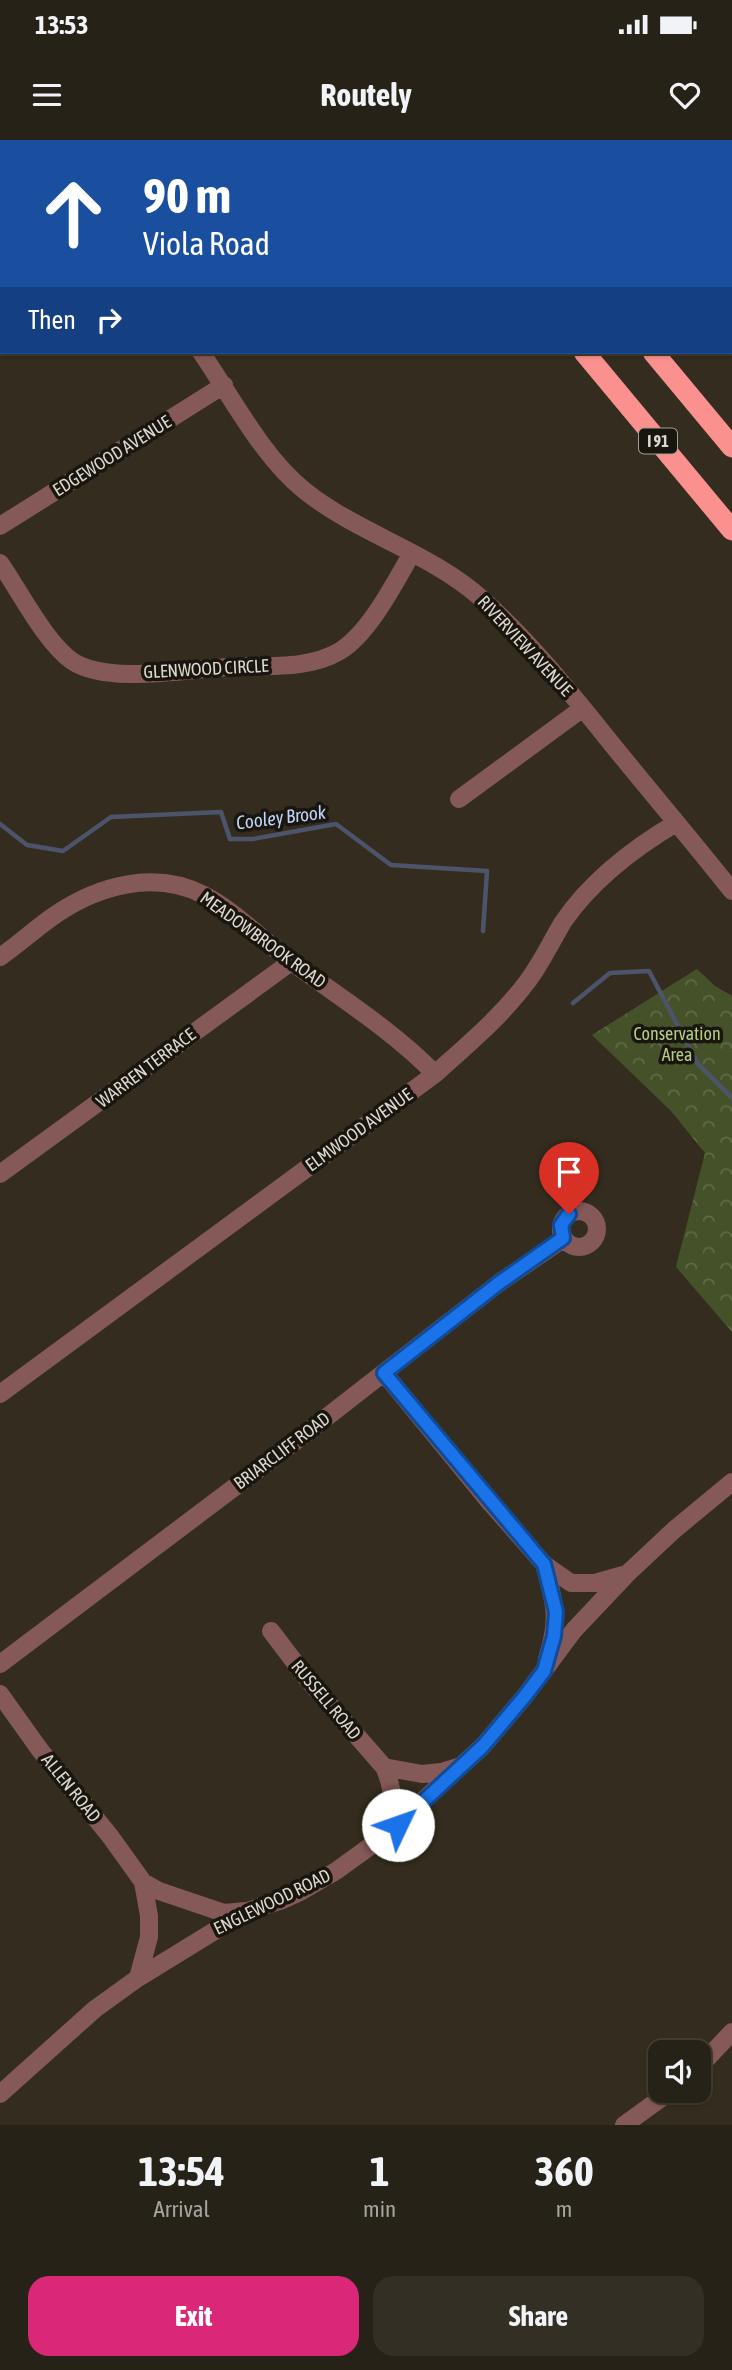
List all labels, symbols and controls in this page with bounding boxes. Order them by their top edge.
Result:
text: 13:53 [35,10,89,40]
icon: menu [28,76,66,114]
text: Routely [320,76,412,113]
icon: heart [666,76,704,114]
text: 90 m [143,167,231,223]
icon: ahead [28,168,119,259]
text: Viola Road [143,225,270,262]
icon: right [90,301,128,339]
text: Then [28,305,76,335]
street label: EDGEWOOD AVENUE [49,411,175,500]
road number: I 91 [639,428,677,454]
street label: RIVERVIEW AVENUE [474,591,577,700]
street label: GLENWOOD CIRCLE [143,655,270,682]
water label: Cooley Brook [235,801,328,833]
street label: MEADOWBROOK ROAD [196,887,330,992]
street label: WARREN TERRACE [92,1023,200,1112]
park label: Conservation Area [633,1023,721,1065]
street label: ELMWOOD AVENUE [301,1084,417,1175]
pin [539,1142,599,1214]
icon: arrive [550,1153,588,1191]
street label: BRIARCLIFF ROAD [230,1408,334,1493]
street label: RUSSELL ROAD [287,1656,366,1744]
street label: ALLEN ROAD [38,1749,105,1826]
position arrow [361,1788,435,1862]
street label: ENGLEWOOD ROAD [210,1864,334,1939]
map controls [648,2040,711,2103]
button: sound [648,2040,711,2103]
text: 13:54 [138,2147,225,2195]
text: 1 [370,2147,389,2195]
text: 360 [534,2147,594,2195]
text: Arrival [153,2196,210,2222]
text: min [363,2196,396,2222]
text: m [556,2196,572,2222]
button: Exit [28,2276,359,2356]
button: Share [373,2276,704,2356]

